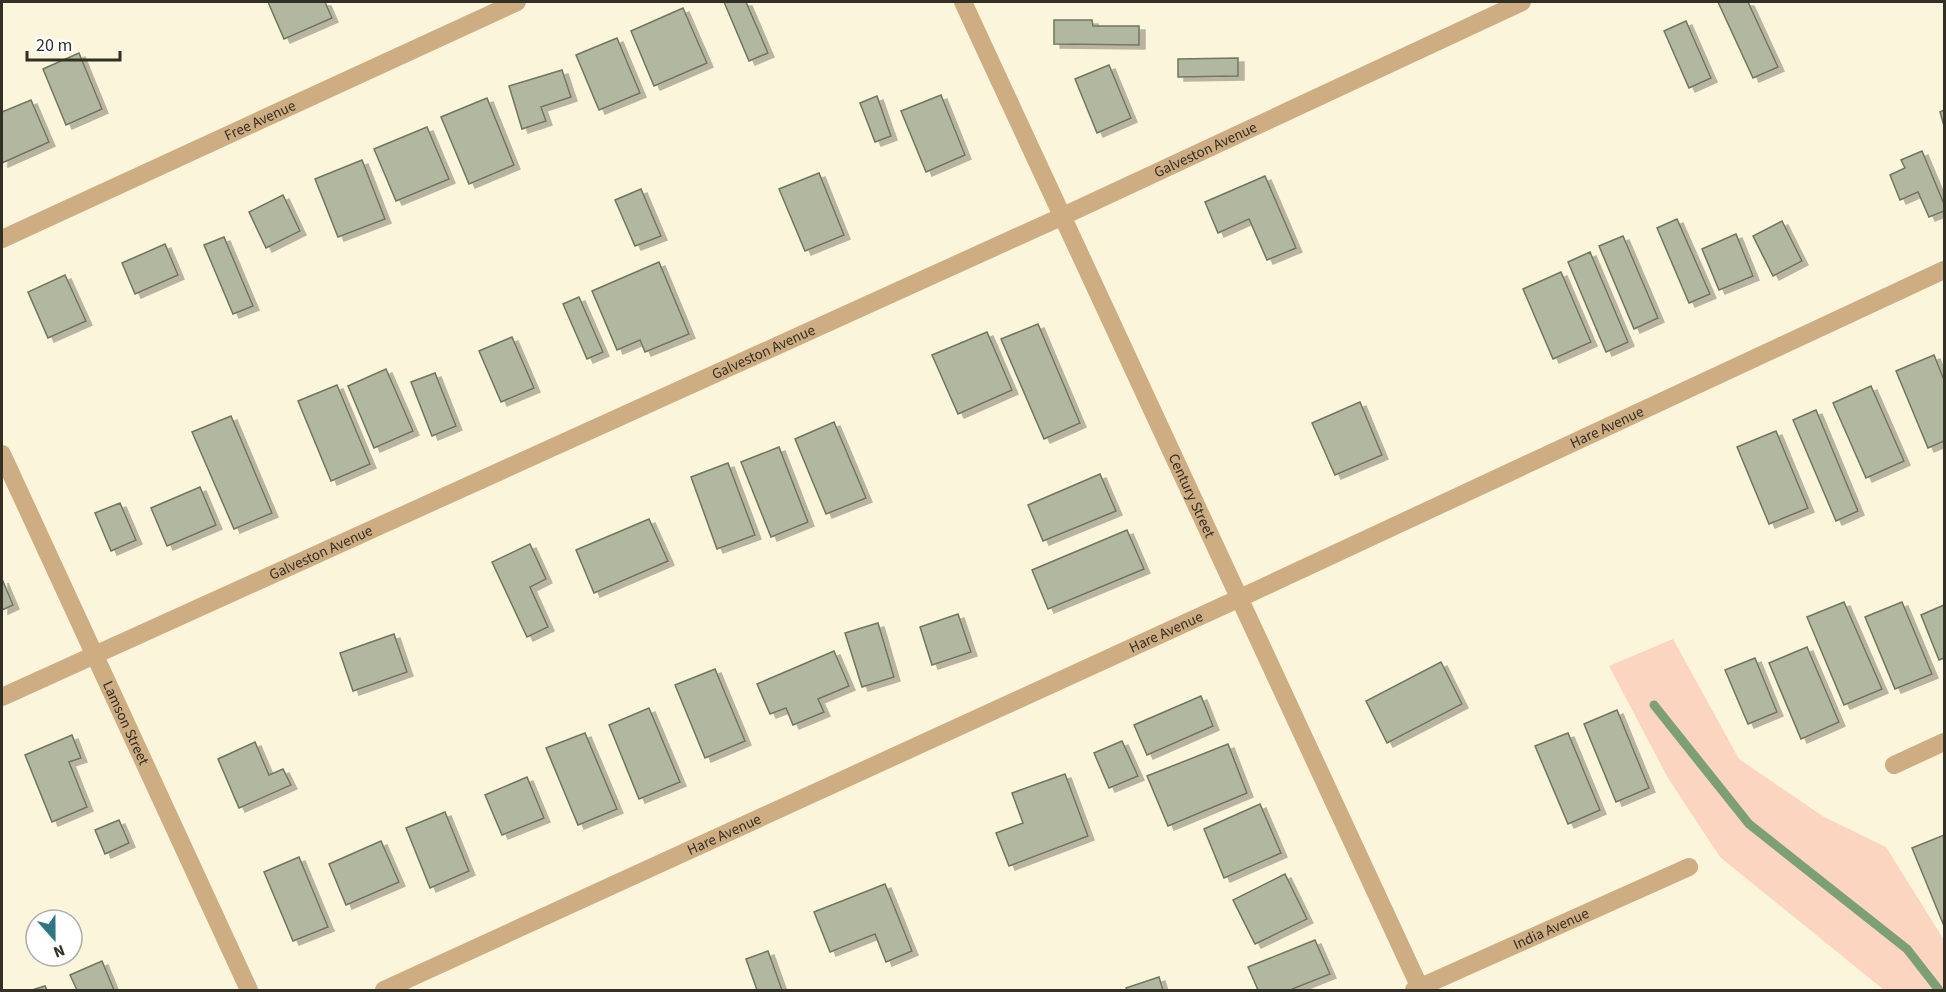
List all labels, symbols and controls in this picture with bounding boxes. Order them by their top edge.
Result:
scale bar [27,24,120,62]
text: 20 m [36,33,72,58]
street label: Free Avenue [221,95,299,146]
street label: Galveston Avenue [1151,117,1261,183]
street label: Galveston Avenue [708,320,819,385]
street label: Hare Avenue [1567,401,1647,454]
street label: Century Street [1163,450,1220,541]
street label: Galveston Avenue [266,520,376,586]
street label: Hare Avenue [1126,606,1206,658]
street label: Lamson Street [97,678,154,769]
street label: Hare Avenue [684,809,765,861]
street label: India Avenue [1510,903,1592,955]
north arrow [24,908,84,968]
text: N [50,939,68,963]

